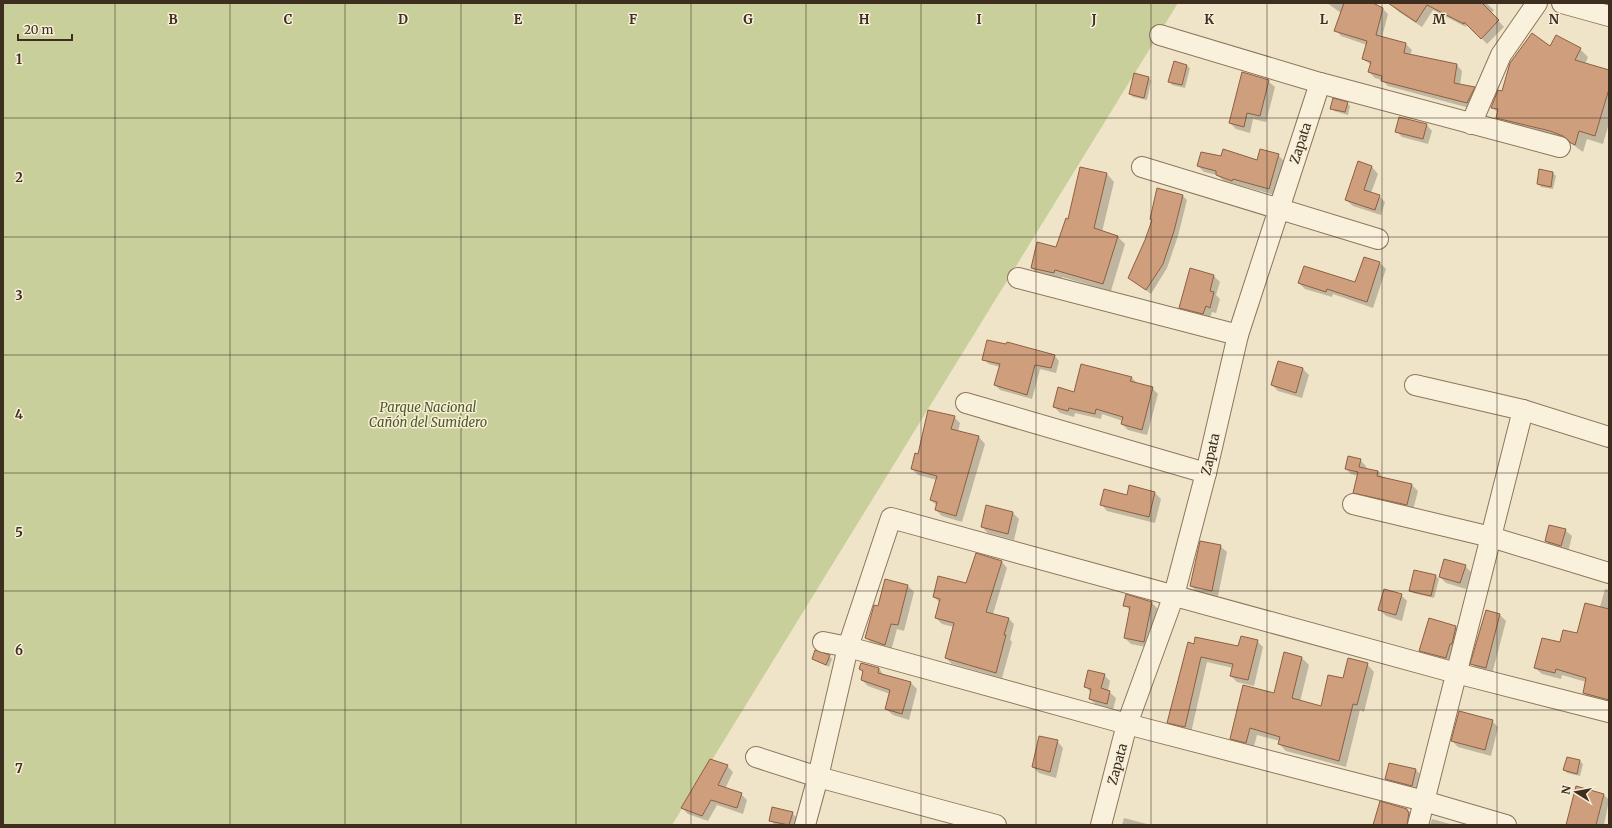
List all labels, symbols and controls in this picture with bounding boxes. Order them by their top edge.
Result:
text: B [168,11,178,28]
text: C [284,11,293,28]
text: D [398,11,408,28]
text: E [514,11,523,28]
text: F [629,11,637,28]
text: G [743,11,753,28]
text: H [859,11,870,28]
text: I [976,11,982,28]
text: J [1090,11,1097,28]
text: K [1204,11,1214,28]
text: L [1320,11,1329,28]
text: M [1432,11,1446,28]
text: N [1549,11,1560,28]
scale bar [18,16,72,42]
text: 20 m [24,22,53,37]
text: 1 [16,51,22,68]
street label: Zapata [1286,120,1315,166]
text: 2 [15,169,23,186]
text: 3 [15,287,23,304]
park label: Parque Nacional Cañón del Sumidero [369,399,487,431]
text: 4 [15,406,24,423]
street label: Zapata [1197,431,1224,477]
text: 5 [15,524,23,541]
text: 6 [15,642,23,659]
street label: Zapata [1104,741,1131,787]
text: 7 [15,760,23,777]
north arrow [1556,772,1596,812]
text: N [1558,784,1574,796]

